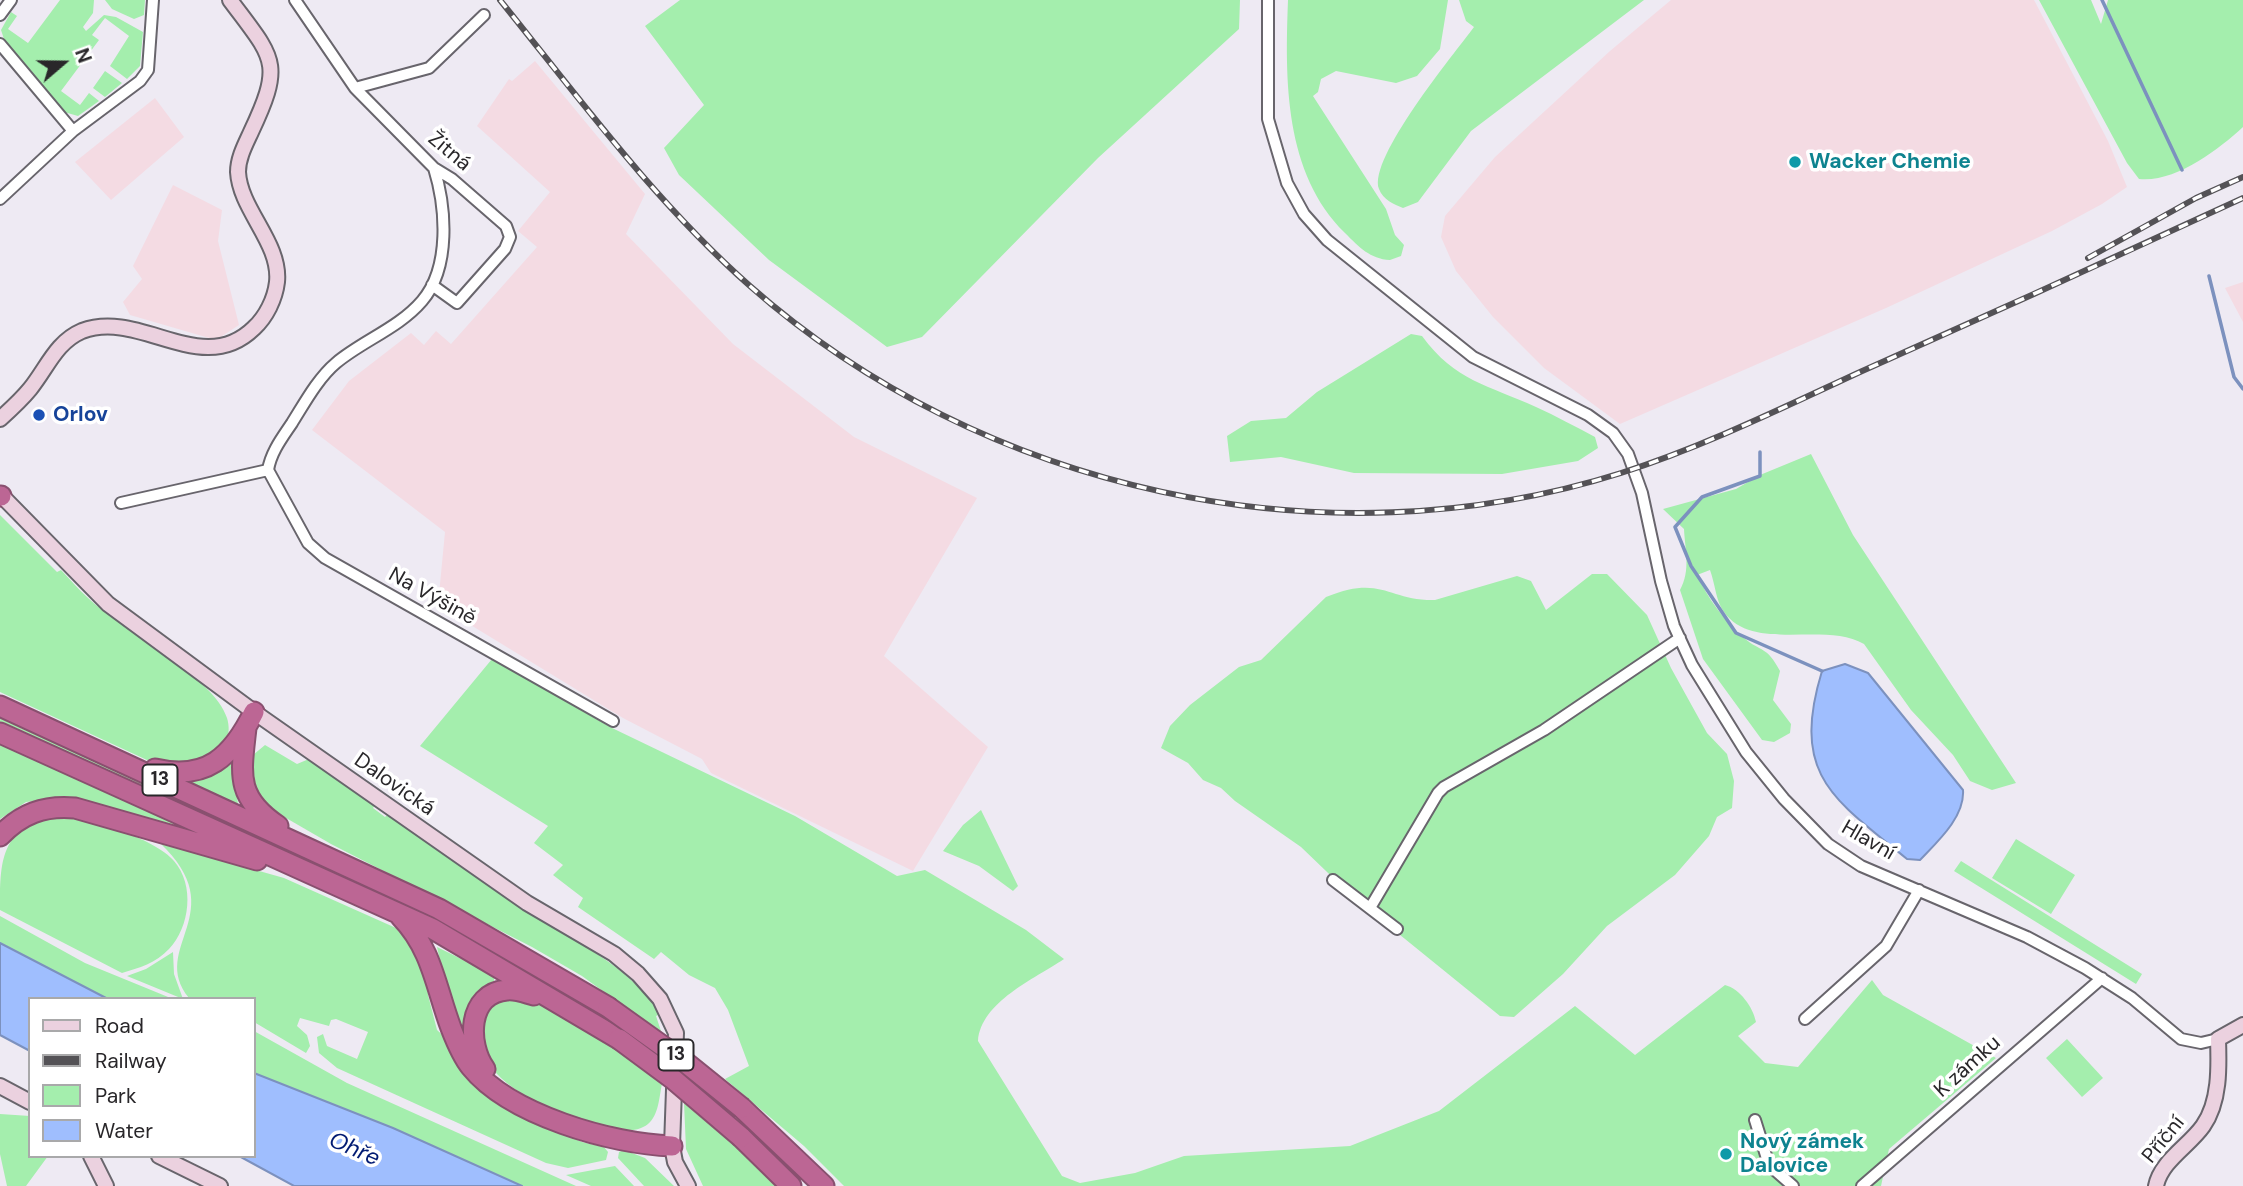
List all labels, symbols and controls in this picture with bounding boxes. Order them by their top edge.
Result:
north arrow [28,28,98,98]
text: N [69,45,97,66]
street label: Žitná [422,127,476,177]
place label: Wacker Chemie [1809,149,1971,175]
marker: Wacker Chemie [1787,154,1803,170]
place label: Orlov [53,402,108,428]
marker: Orlov [31,407,47,423]
street label: Na Výšině [384,563,480,631]
street label: Dalovická [349,748,439,822]
road number: 13 [142,764,178,796]
street label: Hlavní [1837,816,1899,866]
legend [28,997,256,1158]
text: Road [95,1012,144,1040]
street label: K zámku [1930,1031,2006,1103]
road number: 13 [658,1040,694,1070]
text: Railway [95,1047,167,1075]
text: Park [95,1082,136,1110]
street label: Příční [2137,1111,2191,1169]
text: Water [95,1117,153,1145]
water label: Ohře [324,1127,384,1173]
place label: Nový zámek Dalovice [1740,1129,1864,1179]
marker: Nový zámek Dalovice [1718,1146,1734,1162]

